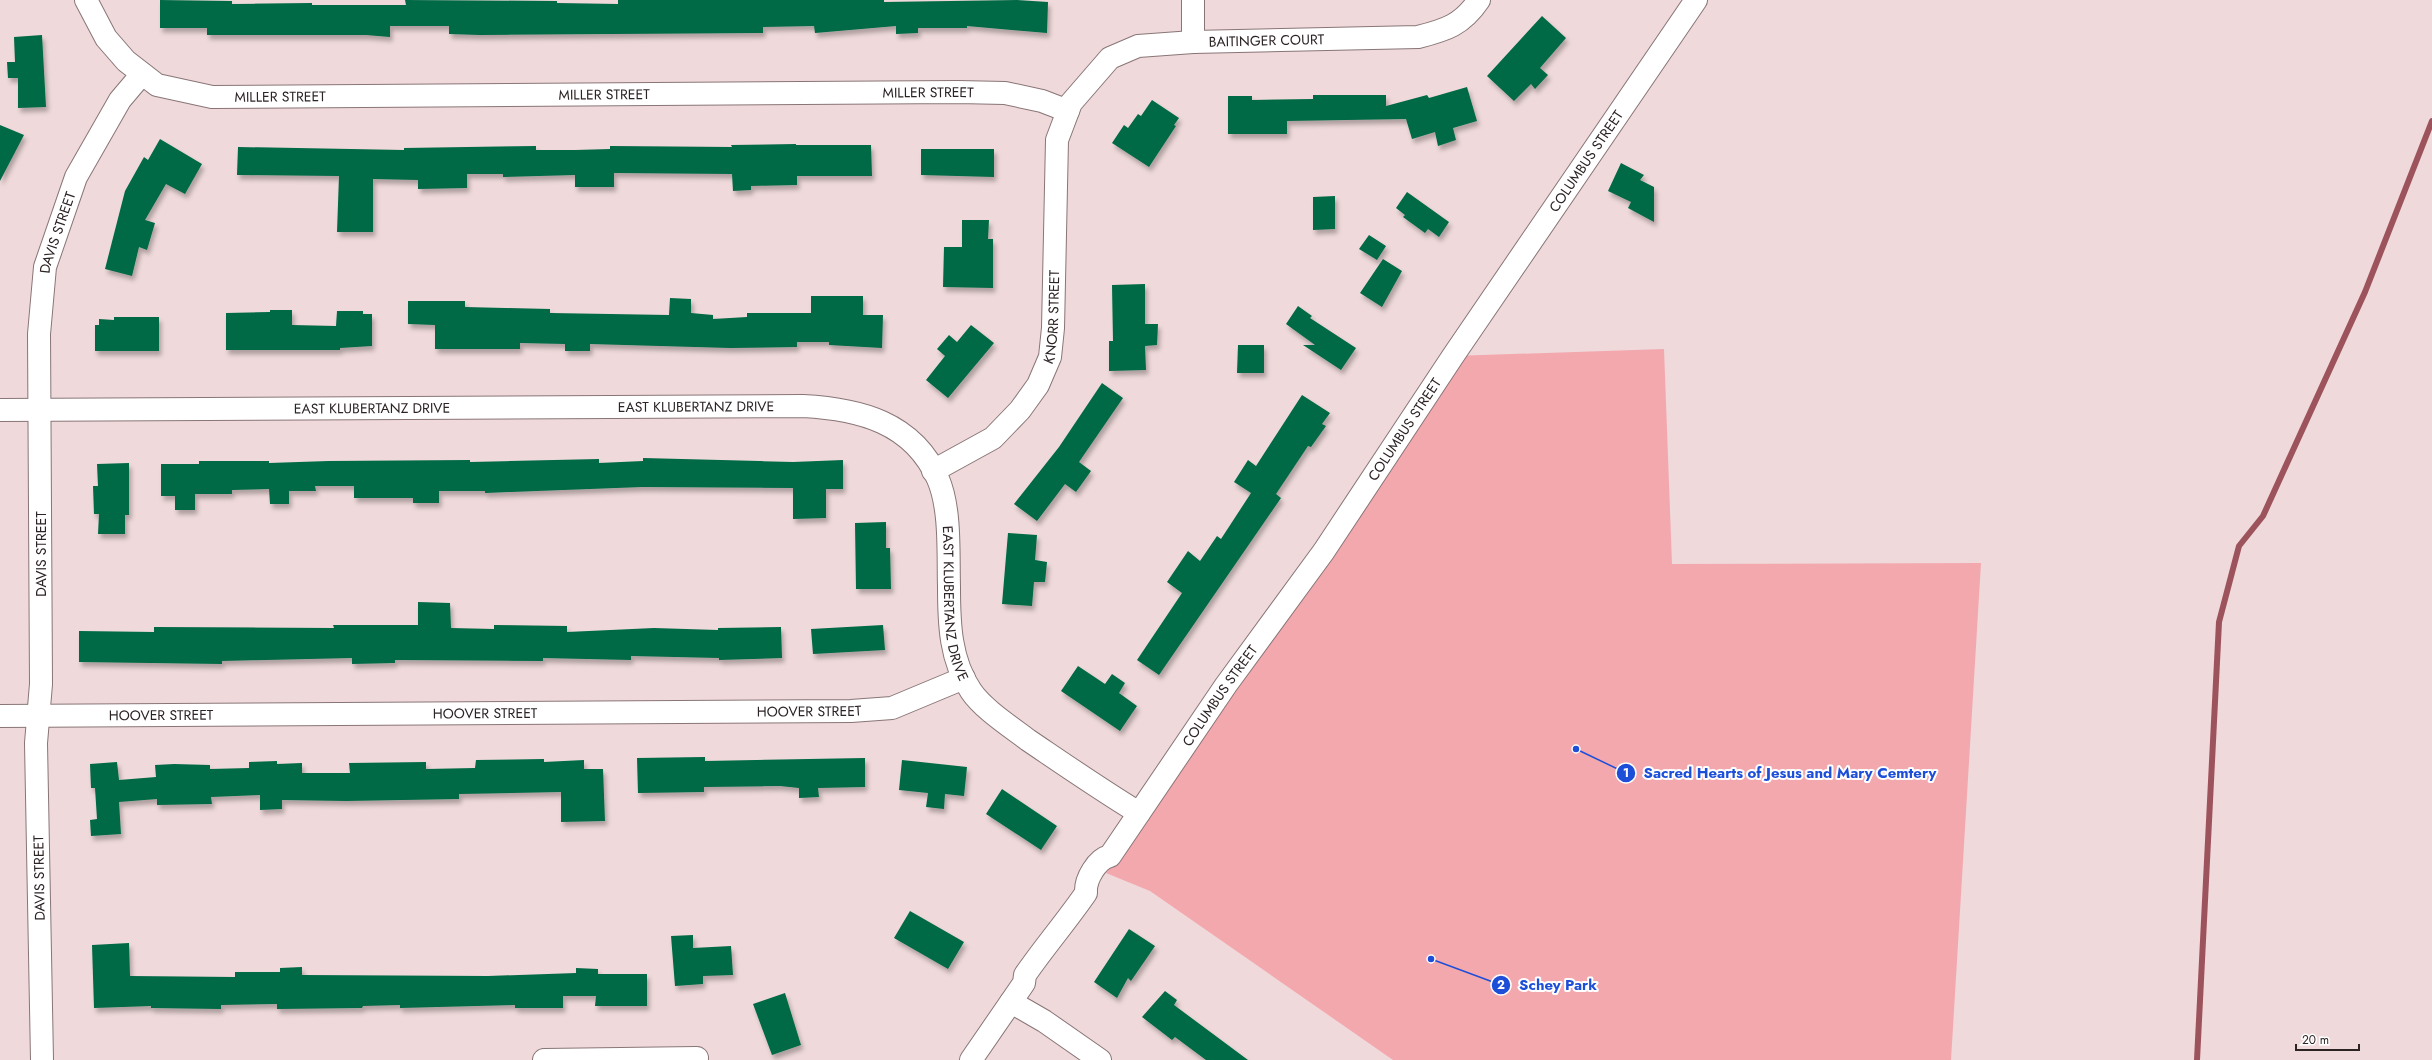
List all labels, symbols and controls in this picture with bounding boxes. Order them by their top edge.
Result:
street label: BAITINGER COURT [1208,29,1325,52]
street label: MILLER STREET [882,82,974,103]
street label: MILLER STREET [558,84,650,105]
street label: MILLER STREET [234,86,326,107]
street label: COLUMBUS STREET [1544,106,1628,216]
street label: DAVIS STREET [34,188,80,274]
street label: KNORR STREET [1038,269,1064,367]
street label: COLUMBUS STREET [1363,374,1446,485]
street label: EAST KLUBERTANZ DRIVE [618,396,774,417]
street label: EAST KLUBERTANZ DRIVE [294,398,450,419]
street label: DAVIS STREET [31,511,51,597]
street label: EAST KLUBERTANZ DRIVE [938,525,974,684]
street label: COLUMBUS STREET [1177,640,1262,750]
street label: HOOVER STREET [757,700,863,722]
street label: HOOVER STREET [433,703,538,723]
street label: HOOVER STREET [109,705,214,725]
callout: Sacred Hearts of Jesus and Mary Cemtery [1616,760,1944,787]
text: Sacred Hearts of Jesus and Mary Cemtery [1644,762,1937,784]
text: 1 [1623,764,1629,782]
street label: DAVIS STREET [28,835,50,921]
callout: Schey Park [1491,971,1605,998]
text: Schey Park [1519,974,1597,996]
text: 2 [1497,976,1505,994]
scale bar [2296,1026,2359,1052]
text: 20 m [2302,1031,2329,1049]

